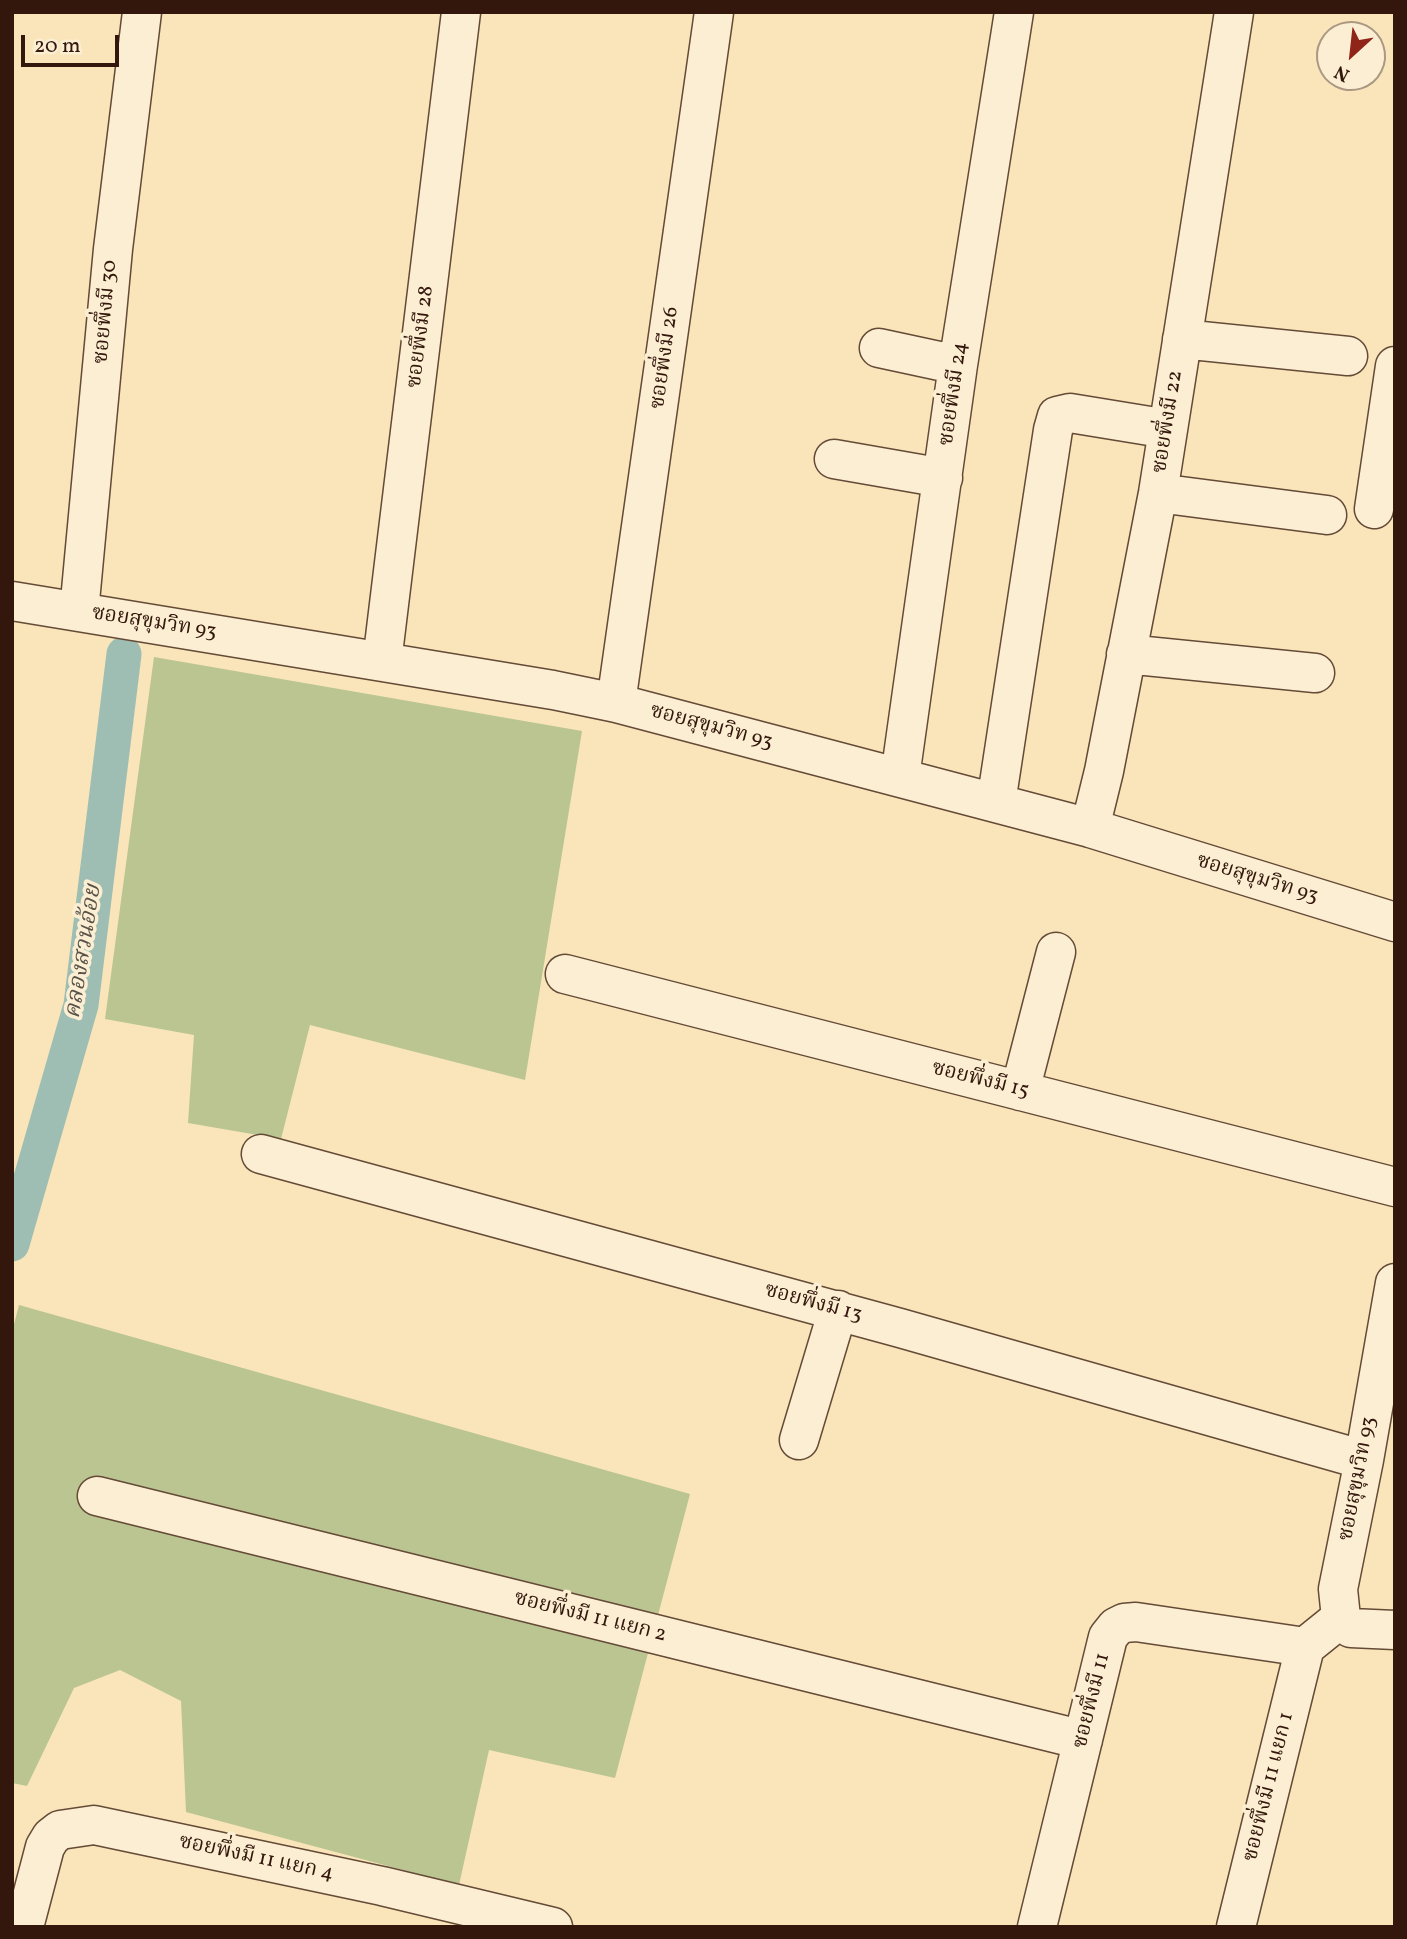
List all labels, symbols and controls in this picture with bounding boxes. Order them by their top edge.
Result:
scale bar [24,21,122,65]
north arrow [1316,21,1386,91]
text: 20 m [34,32,80,61]
text: N [1330,58,1354,88]
street label: ซอยพึ่งมี 30 [90,259,124,365]
street label: ซอยพึ่งมี 28 [403,284,441,390]
street label: ซอยพึ่งมี 26 [646,305,686,411]
street label: ซอยพึ่งมี 24 [935,341,975,447]
street label: ซอยพึ่งมี 22 [1148,369,1190,475]
street label: ซอยสุขุมวิท 93 [90,602,218,646]
street label: ซอยสุขุมวิท 93 [647,700,775,756]
street label: ซอยสุขุมวิท 93 [1193,850,1321,910]
water label: คลองสวนอ้อย [61,883,109,1021]
street label: ซอยพึ่งมี 15 [929,1057,1031,1105]
street label: ซอยพึ่งมี 13 [761,1279,865,1329]
street label: ซอยสุขุมวิท 93 [1335,1415,1383,1543]
street label: ซอยพึ่งมี 11 แยก 2 [511,1587,669,1649]
street label: ซอยพึ่งมี 11 [1069,1651,1117,1751]
street label: ซอยพึ่งมี 11 แยก 1 [1239,1710,1301,1864]
street label: ซอยพึ่งมี 11 แยก 4 [176,1830,336,1888]

